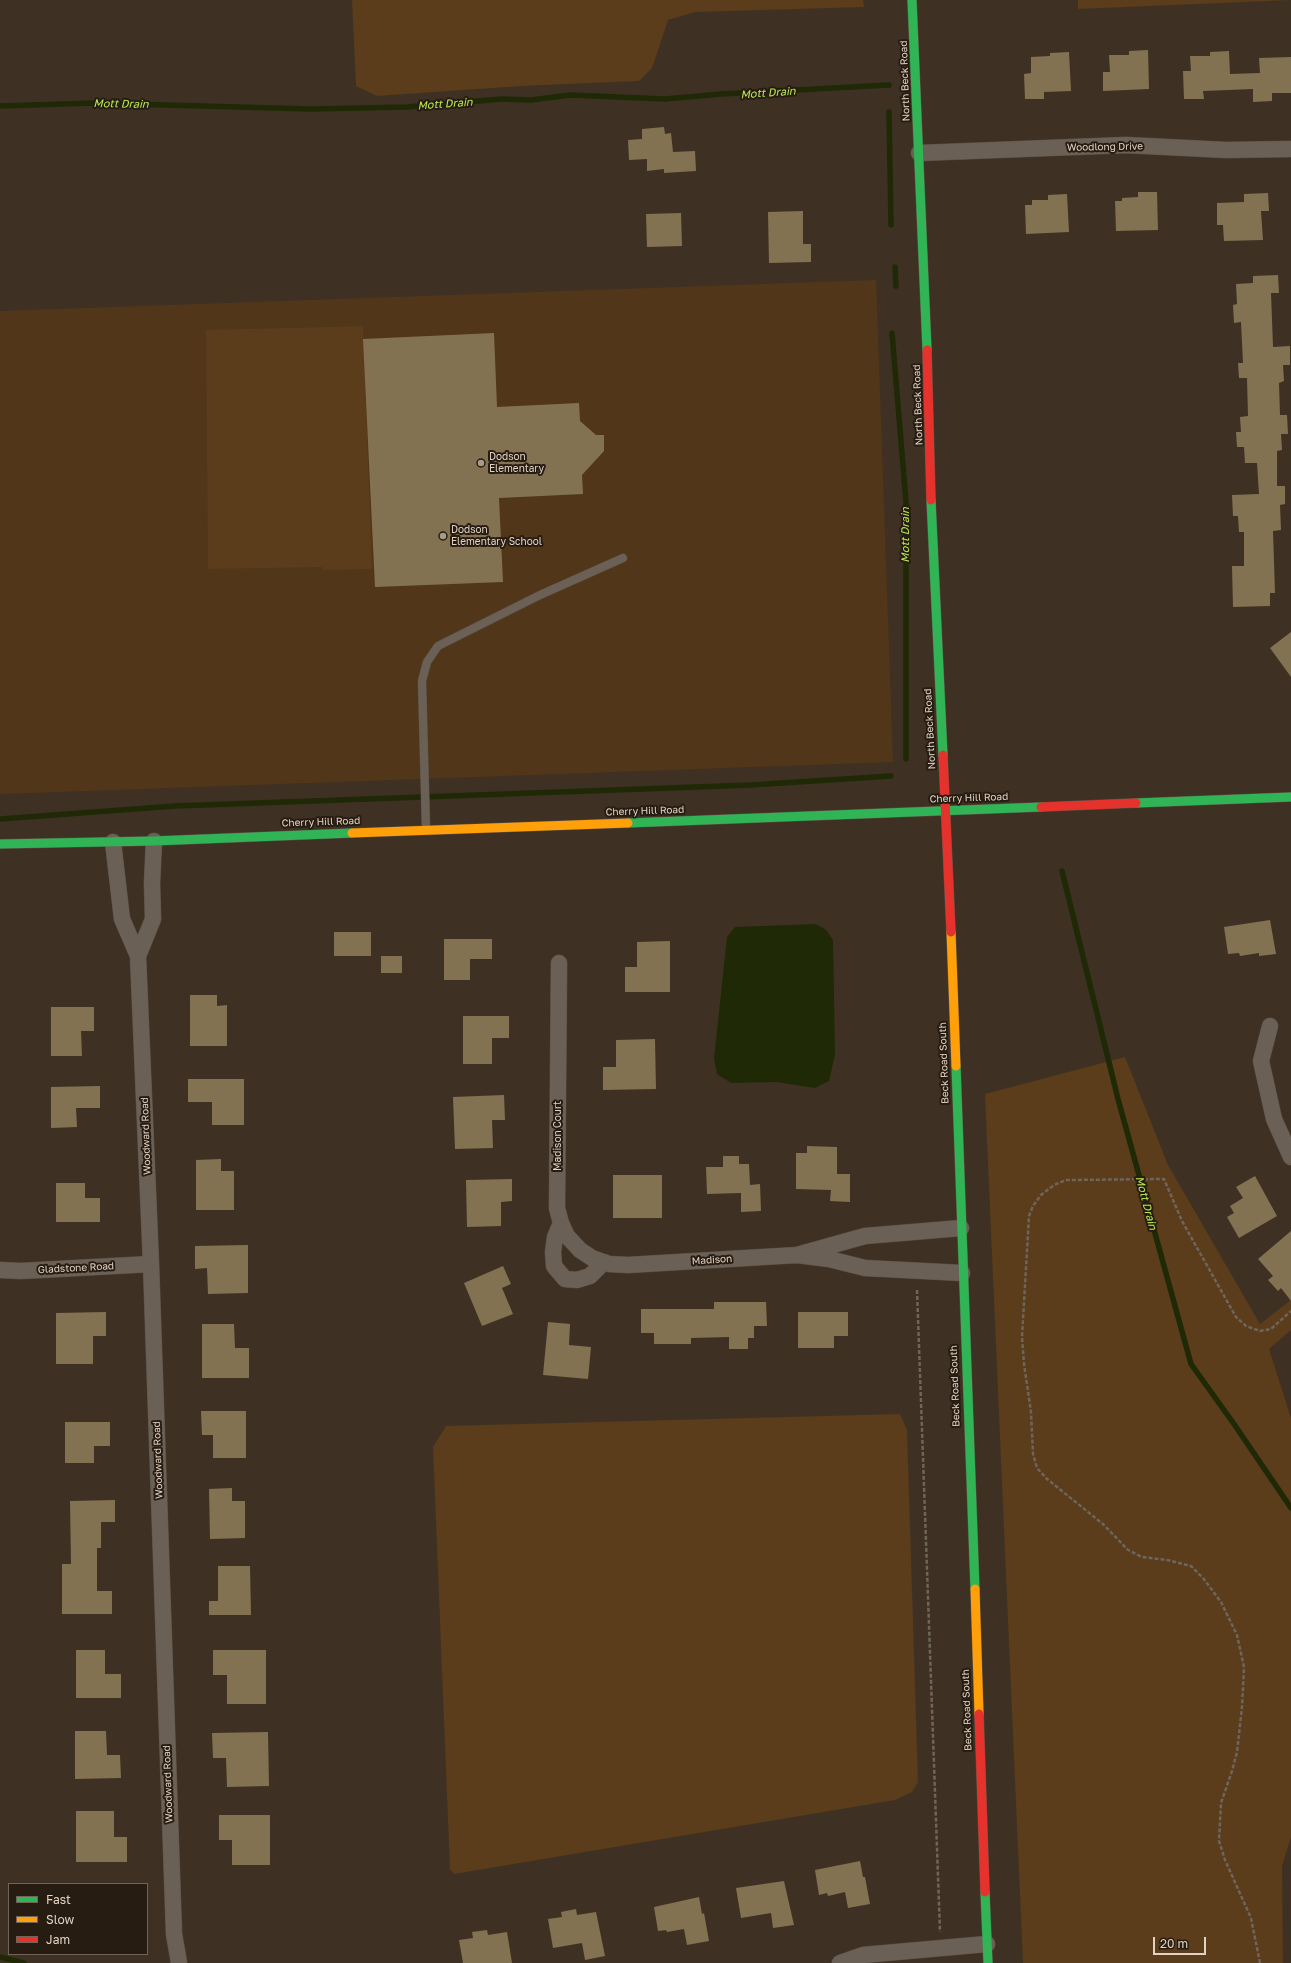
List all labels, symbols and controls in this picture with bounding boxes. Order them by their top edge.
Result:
street label: North Beck Road [898,40,912,122]
water label: Mott Drain [740,84,796,102]
water label: Mott Drain [417,95,473,113]
water label: Mott Drain [93,97,149,111]
street label: Woodlong Drive [1067,140,1143,154]
street label: North Beck Road [911,364,925,446]
place label: Dodson Elementary [489,451,544,474]
marker: Dodson Elementary [476,458,486,468]
water label: Mott Drain [899,507,913,563]
place label: Dodson Elementary School [451,524,542,548]
marker: Dodson Elementary School [438,531,448,541]
street label: North Beck Road [922,688,938,770]
street label: Cherry Hill Road [929,791,1009,805]
street label: Cherry Hill Road [605,804,685,818]
street label: Cherry Hill Road [281,815,361,829]
street label: Beck Road South [937,1022,951,1104]
street label: Woodward Road [139,1097,153,1175]
street label: Madison Court [552,1101,564,1171]
water label: Mott Drain [1132,1175,1160,1231]
street label: Madison [691,1253,733,1267]
street label: Gladstone Road [38,1260,114,1276]
street label: Beck Road South [948,1345,962,1427]
street label: Woodward Road [151,1421,165,1499]
street label: Beck Road South [960,1669,974,1751]
street label: Woodward Road [161,1745,175,1823]
legend [8,1883,148,1955]
text: Fast [46,1892,71,1907]
text: Slow [46,1912,74,1927]
scale bar [1155,1929,1208,1955]
text: Jam [46,1932,70,1947]
text: 20 m [1160,1936,1188,1951]

